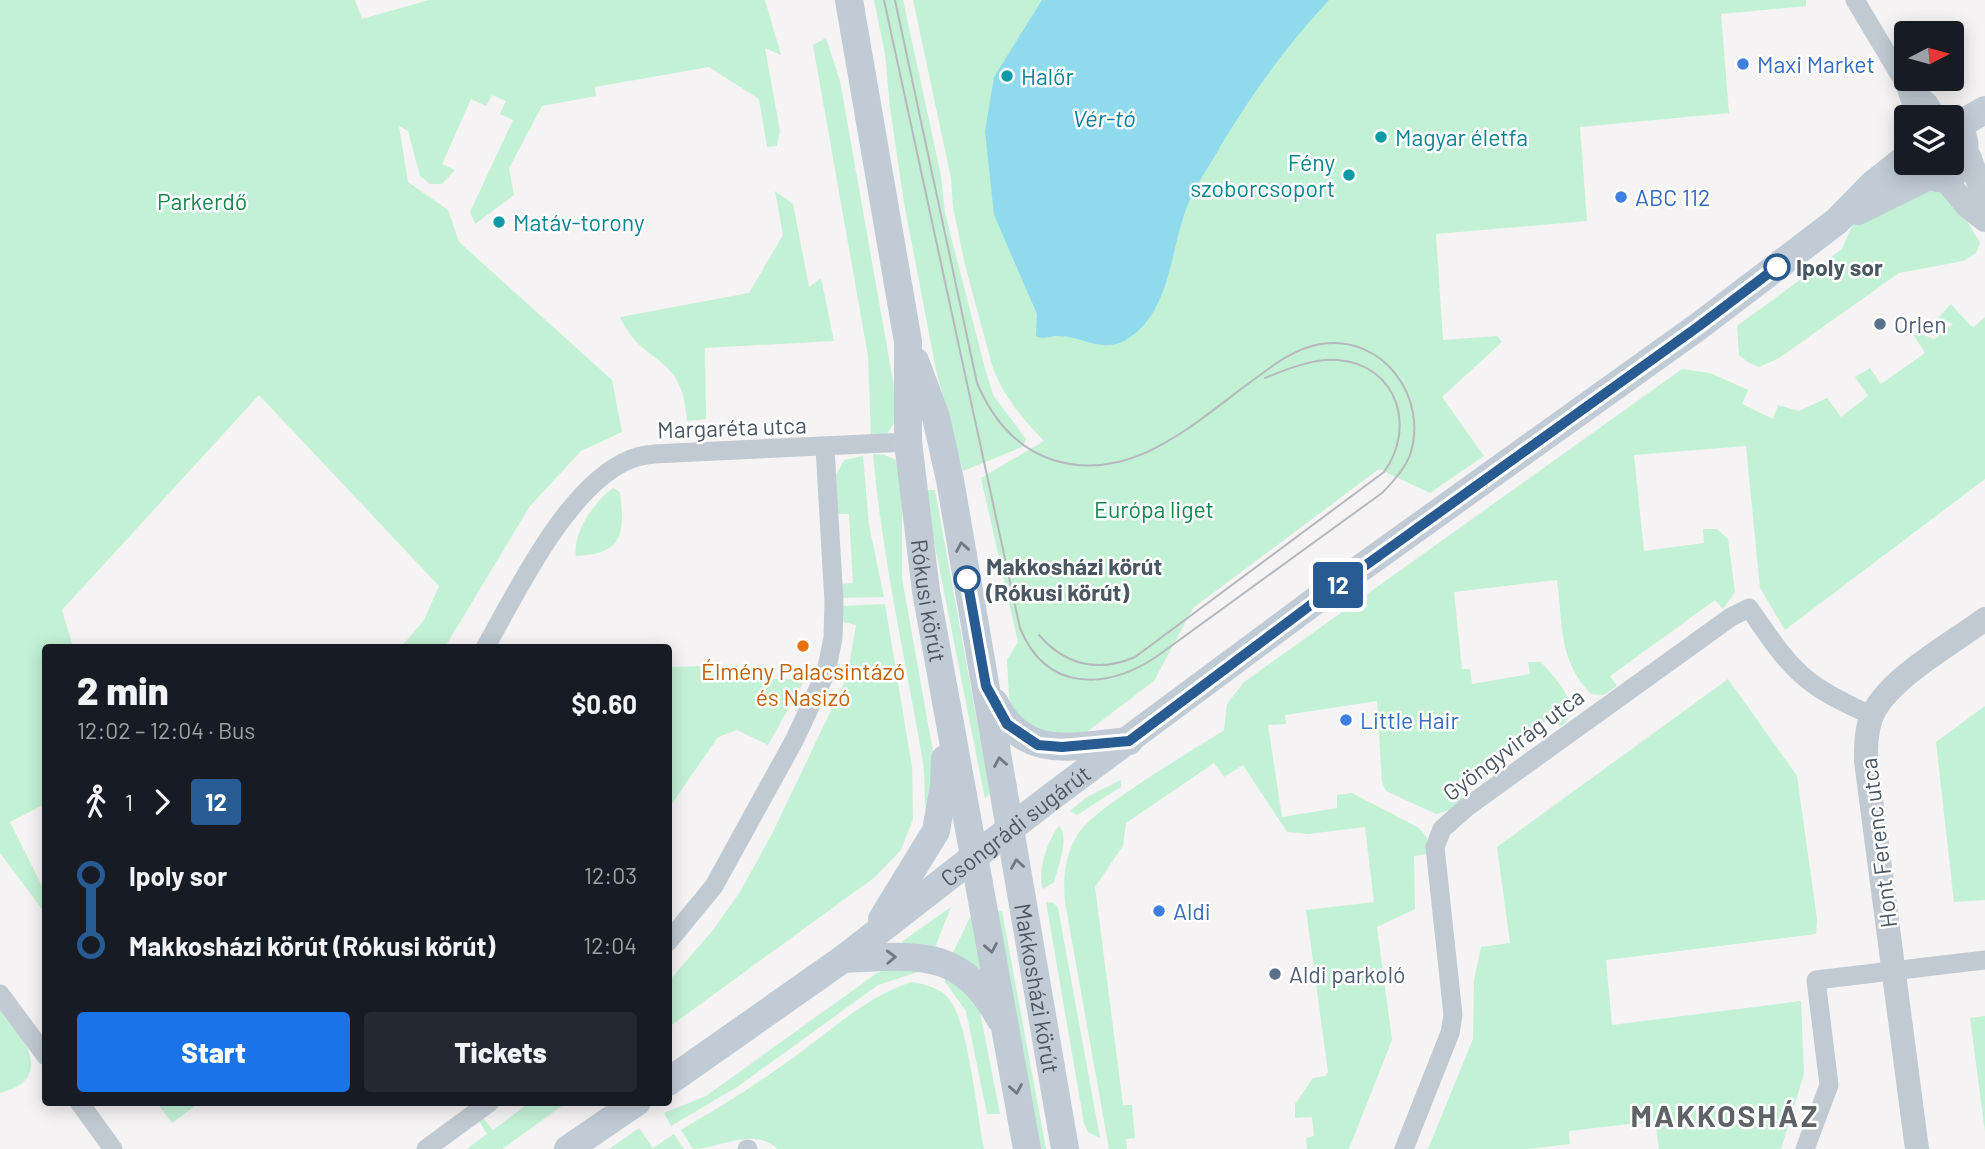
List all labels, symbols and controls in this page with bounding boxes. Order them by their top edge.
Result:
north arrow [1894,21,1964,91]
map controls [1894,21,1964,175]
place label: Maxi Market [1757,50,1875,78]
marker: Maxi Market [1735,56,1751,72]
place label: Halőr [1021,62,1074,90]
marker: Halőr [999,68,1015,84]
water label: Vér-tó [1073,103,1135,132]
button: layers [1894,105,1964,175]
place label: Magyar életfa [1395,123,1528,151]
marker: Magyar életfa [1373,129,1389,145]
place label: Fény szoborcsoport [1190,148,1335,202]
marker: Fény szoborcsoport [1341,167,1357,183]
place label: ABC 112 [1635,183,1710,211]
park label: Parkerdő [157,187,247,215]
marker: ABC 112 [1613,189,1629,205]
place label: Matáv-torony [513,208,645,236]
marker: Matáv-torony [491,214,507,230]
place label: Ipoly sor [1796,253,1883,281]
marker: Ipoly sor [1764,254,1790,280]
place label: Orlen [1894,310,1947,338]
marker: Orlen [1872,316,1888,332]
street label: Margaréta utca [657,410,807,444]
park label: Európa liget [1094,495,1214,523]
street label: Rókusi körút [906,537,953,664]
one-way arrow [955,541,970,553]
place label: Makkosházi körút (Rókusi körút) [985,552,1162,606]
line badge: 12 [1306,562,1370,608]
marker: Makkosházi körút (Rókusi körút) [954,566,980,592]
text: 12 [1327,570,1349,599]
marker: Élmény Palacsintázó és Nasizó [795,638,811,654]
place label: Élmény Palacsintázó és Nasizó [701,657,905,711]
text: 2 min [77,667,169,713]
street label: Gyöngyvirág utca [1437,682,1589,806]
text: $0.60 [572,688,637,719]
place label: Little Hair [1360,706,1459,734]
marker: Little Hair [1338,712,1354,728]
text: 12:02 – 12:04 · Bus [77,716,255,744]
one-way arrow [993,756,1008,767]
street label: Hont Ferenc utca [1854,757,1902,929]
street label: Csongrádi sugárút [935,759,1096,892]
icon: walk [77,783,115,821]
icon: forward [143,783,181,821]
text: 12 [205,787,227,816]
text: 1 [125,788,133,816]
one-way arrow [1010,858,1025,870]
text: Ipoly sor [129,860,227,891]
text: 12:03 [584,861,637,889]
place label: Aldi [1173,897,1211,925]
street label: Makkosházi körút [1009,901,1066,1075]
marker: Aldi [1151,903,1167,919]
text: Makkosházi körút (Rókusi körút) [129,930,495,961]
text: 12:04 [583,931,637,959]
one-way arrow [982,942,997,954]
one-way arrow [886,949,897,964]
place label: Aldi parkoló [1289,960,1405,988]
marker: Aldi parkoló [1267,966,1283,982]
button: Start [77,1012,350,1092]
button: Tickets [364,1012,637,1092]
one-way arrow [1008,1083,1023,1095]
district label: MAKKOSHÁZ [1631,1097,1819,1133]

